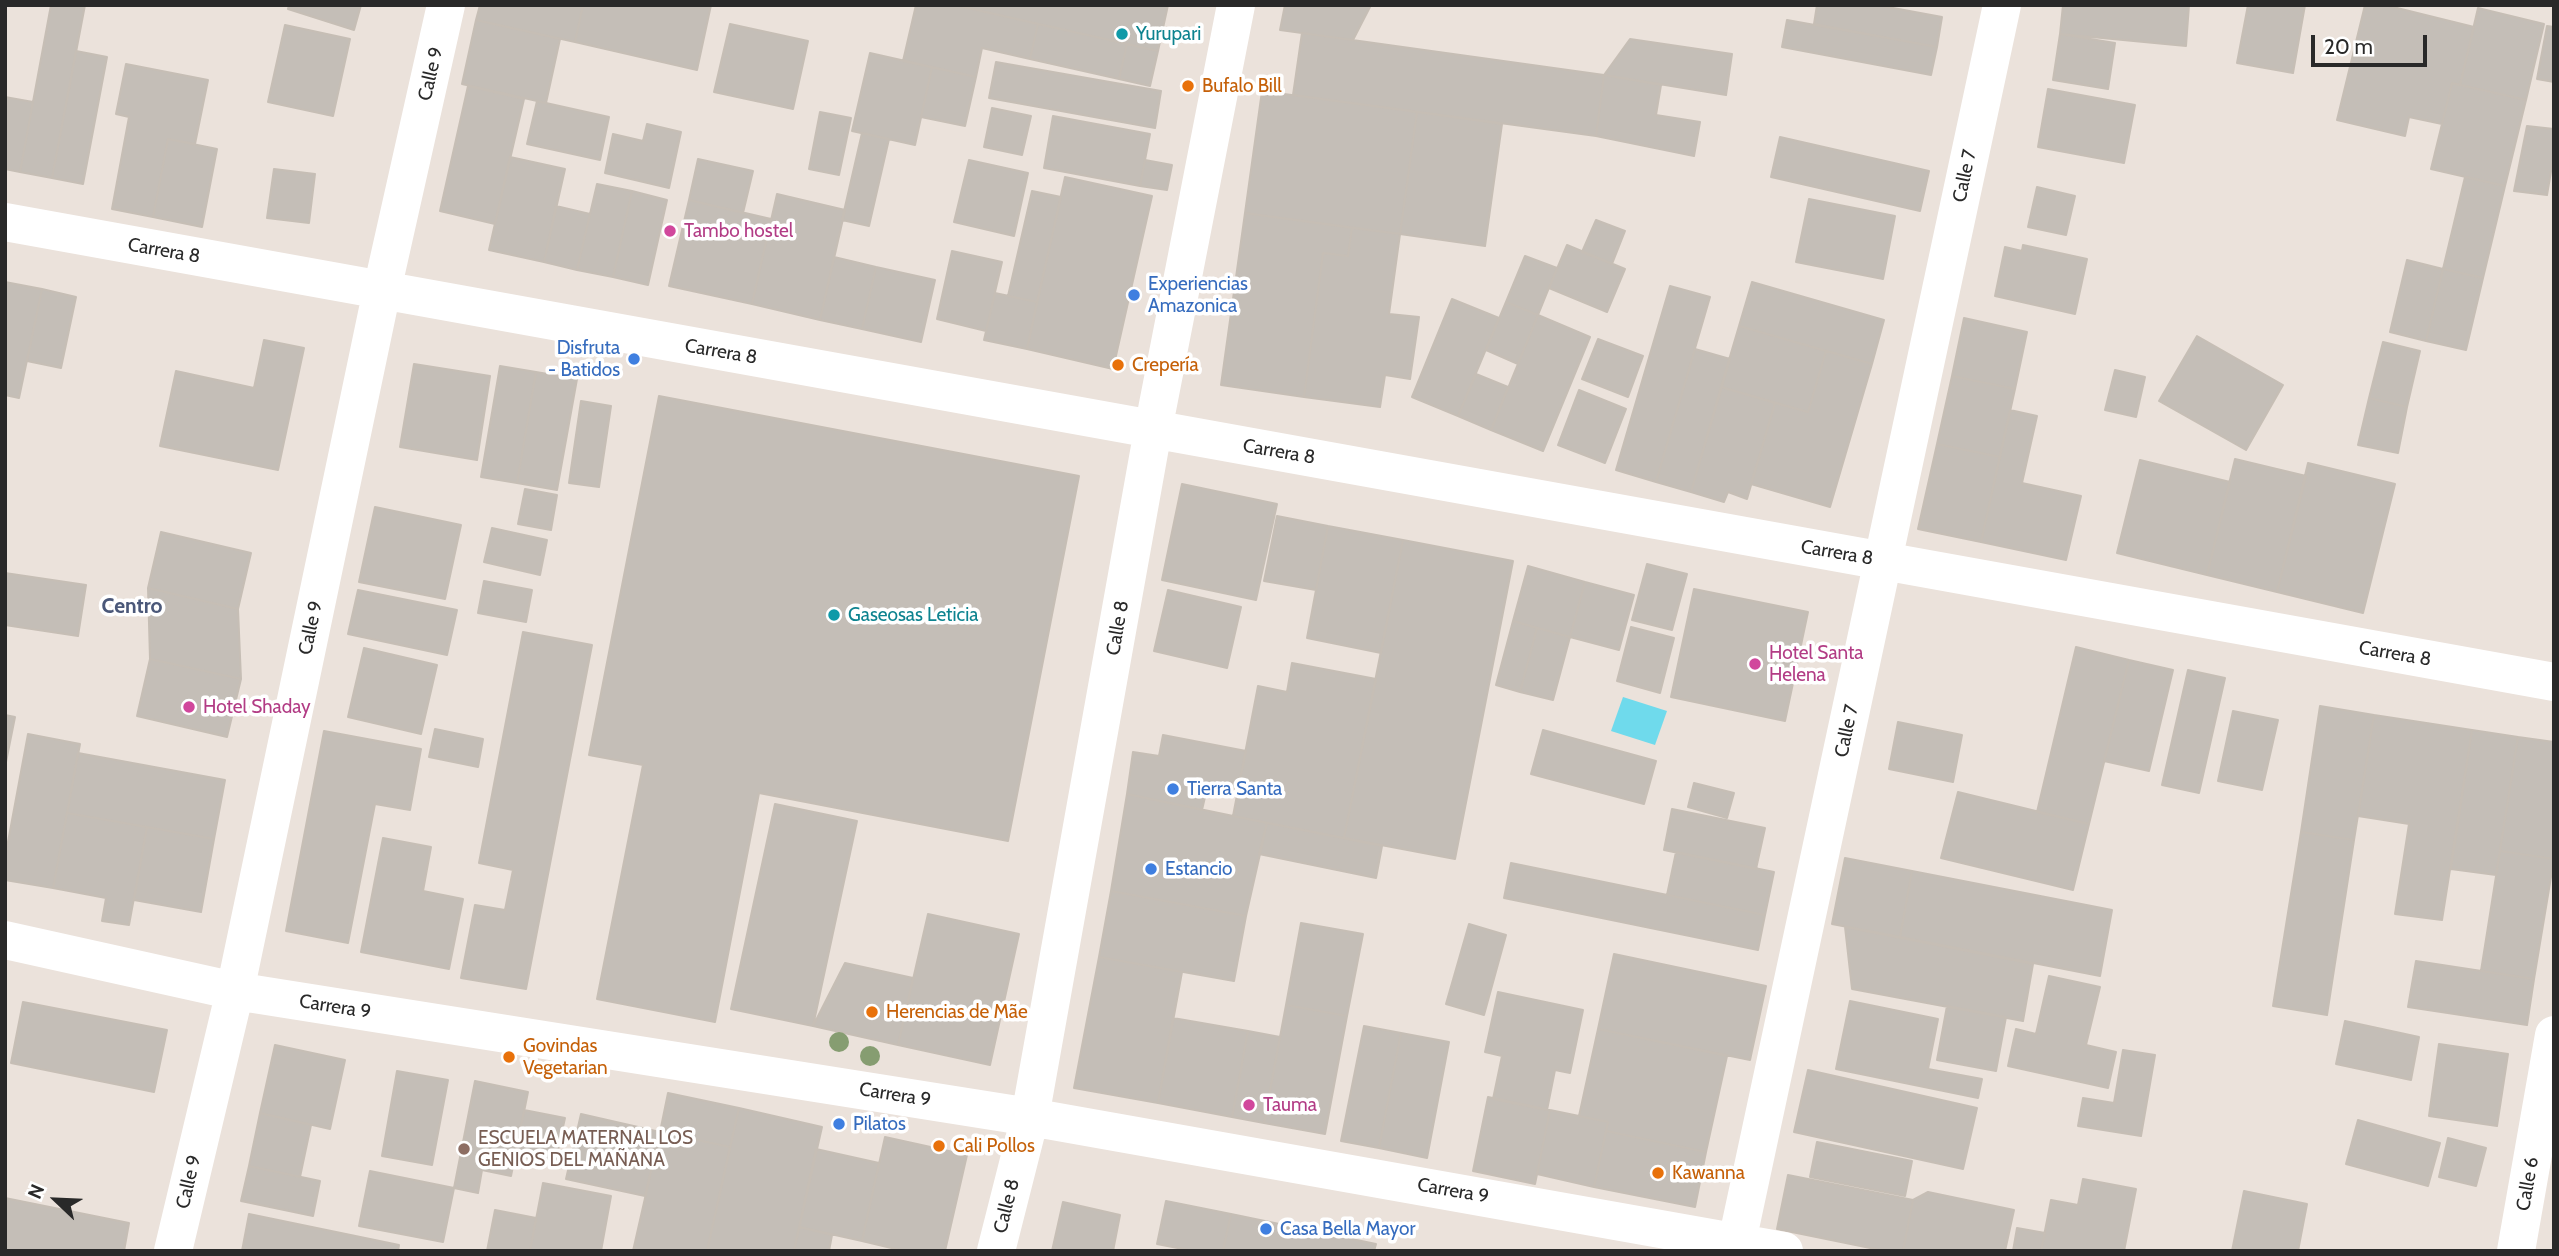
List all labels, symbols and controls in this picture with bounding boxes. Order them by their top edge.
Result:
scale bar [2314,21,2430,65]
place label: Yurupari [1136,23,1201,45]
marker: Yurupari [1114,26,1130,42]
text: 20 m [2324,34,2373,59]
street label: Calle 9 [414,45,448,103]
place label: Bufalo Bill [1202,75,1282,97]
marker: Bufalo Bill [1180,78,1196,94]
street label: Calle 7 [1948,148,1982,204]
place label: Tambo hostel [684,220,793,242]
marker: Tambo hostel [662,223,678,239]
street label: Carrera 8 [126,233,202,269]
place label: Experiencias Amazonica [1148,273,1248,317]
marker: Experiencias Amazonica [1126,287,1142,303]
street label: Carrera 8 [683,334,759,370]
place label: Disfruta - Batidos [548,337,620,381]
marker: Disfruta - Batidos [626,351,642,367]
place label: Crepería [1132,354,1199,376]
marker: Crepería [1110,357,1126,373]
street label: Carrera 8 [1241,434,1317,470]
street label: Carrera 8 [1799,535,1875,571]
district label: Centro [102,594,162,620]
street label: Calle 9 [294,599,328,657]
street label: Calle 8 [1102,599,1134,657]
place label: Gaseosas Leticia [848,604,978,626]
marker: Gaseosas Leticia [826,607,842,623]
street label: Carrera 8 [2357,636,2433,672]
place label: Hotel Santa Helena [1769,642,1863,686]
marker: Hotel Santa Helena [1747,656,1763,672]
place label: Hotel Shaday [203,696,311,718]
marker: Hotel Shaday [181,699,197,715]
street label: Calle 7 [1830,703,1864,759]
place label: Tierra Santa [1187,778,1282,800]
marker: Tierra Santa [1165,781,1181,797]
place label: Estancio [1165,858,1233,880]
marker: Estancio [1143,861,1159,877]
street label: Carrera 9 [297,990,373,1024]
place label: Herencias de Mãe [886,1001,1028,1023]
marker: Herencias de Mãe [864,1004,880,1020]
place label: Govindas Vegetarian [523,1035,608,1079]
marker: Govindas Vegetarian [501,1049,517,1065]
street label: Carrera 9 [857,1078,933,1112]
place label: Tauma [1263,1094,1317,1116]
marker: Tauma [1241,1097,1257,1113]
place label: Pilatos [853,1113,906,1135]
marker: Pilatos [831,1116,847,1132]
place label: ESCUELA MATERNAL LOS GENIOS DEL MAÑANA [478,1127,693,1171]
place label: Cali Pollos [953,1135,1035,1157]
marker: Cali Pollos [931,1138,947,1154]
marker: ESCUELA MATERNAL LOS GENIOS DEL MAÑANA [456,1141,472,1157]
street label: Calle 9 [172,1153,206,1211]
street label: Calle 6 [2512,1155,2544,1213]
place label: Kawanna [1672,1162,1745,1184]
north arrow [21,1165,91,1235]
marker: Kawanna [1650,1165,1666,1181]
street label: Carrera 9 [1415,1173,1491,1209]
street label: Calle 8 [989,1176,1025,1236]
text: N [23,1181,49,1202]
place label: Casa Bella Mayor [1280,1218,1415,1240]
marker: Casa Bella Mayor [1258,1221,1274,1237]

